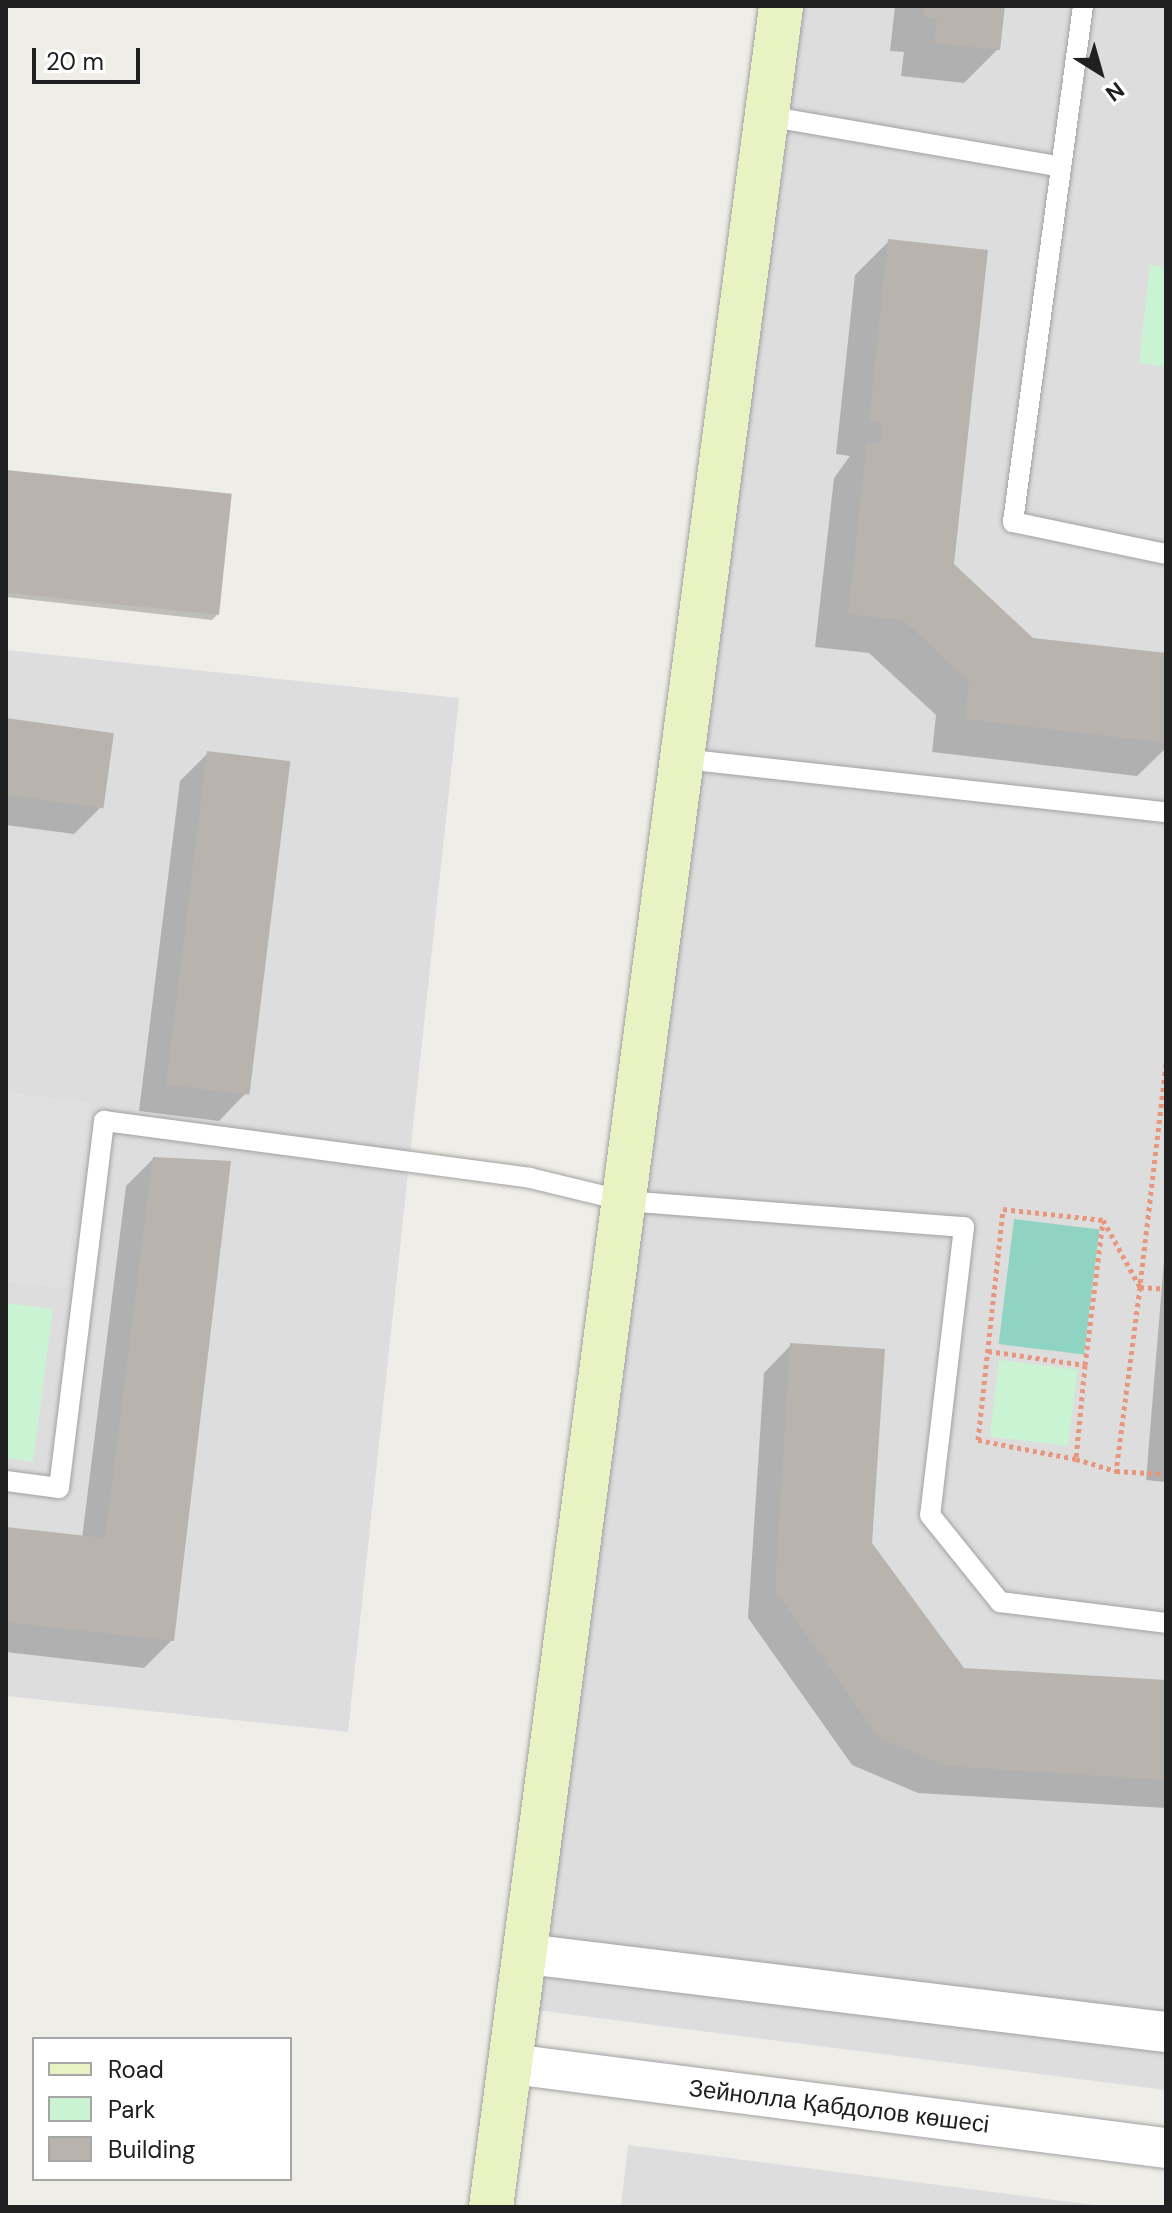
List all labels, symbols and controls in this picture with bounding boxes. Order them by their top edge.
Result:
scale bar [36,32,144,82]
north arrow [1060,32,1140,112]
text: 20 m [46,46,104,77]
text: N [1100,75,1130,108]
legend [32,2037,292,2181]
text: Road [108,2054,164,2085]
street label: Зейнолла Қабдолов көшесі [687,2073,991,2139]
text: Park [108,2094,155,2125]
text: Building [108,2134,195,2165]

